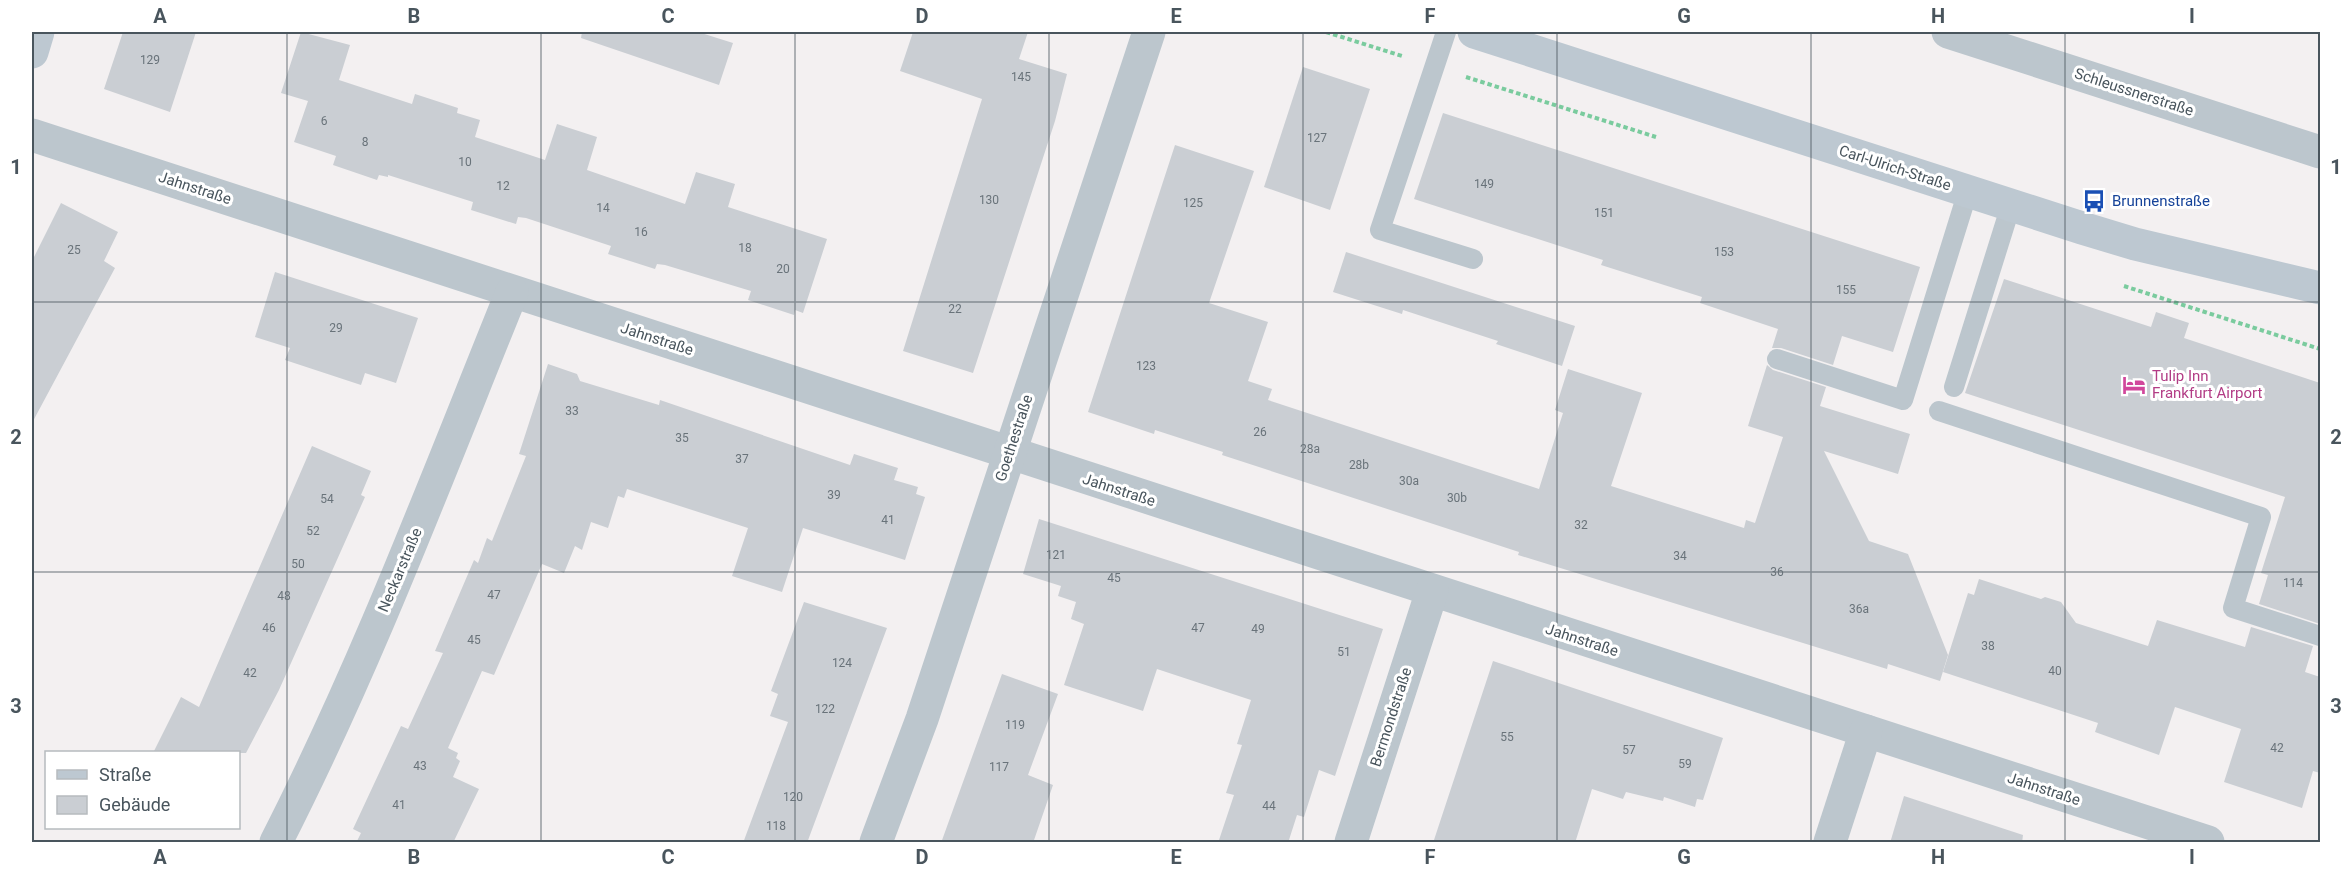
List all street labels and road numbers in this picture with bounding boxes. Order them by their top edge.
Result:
street label: Schleussnerstraße [2072,64,2196,120]
street label: Carl-Ulrich-Straße [1837,141,1953,195]
street label: Jahnstraße [156,168,234,208]
street label: Jahnstraße [618,319,696,359]
street label: Goethestraße [991,392,1037,484]
street label: Jahnstraße [1080,470,1158,510]
street label: Neckarstraße [374,525,426,615]
street label: Jahnstraße [1543,620,1621,660]
street label: Bermondstraße [1366,665,1416,769]
street label: Jahnstraße [2005,769,2083,809]

